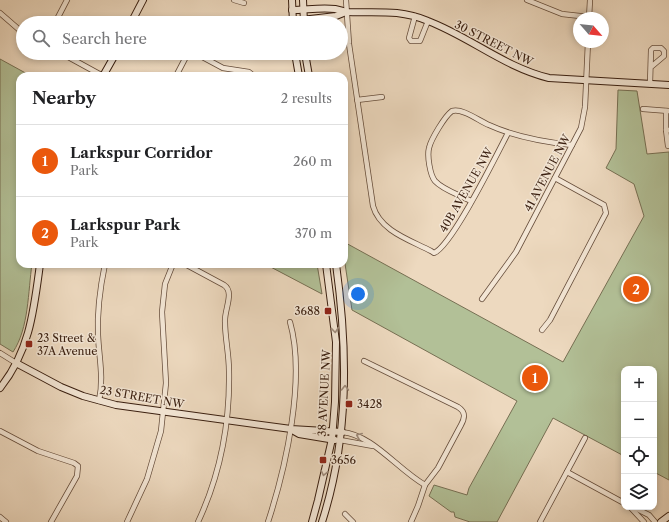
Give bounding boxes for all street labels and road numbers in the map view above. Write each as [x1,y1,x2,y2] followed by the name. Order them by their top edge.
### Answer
[453,17,536,69] street label: 30 STREET NW
[521,131,574,214] street label: 41 AVENUE NW
[436,144,496,235] street label: 40B AVENUE NW
[315,348,333,437] street label: 38 AVENUE NW
[99,383,186,411] street label: 23 STREET NW

